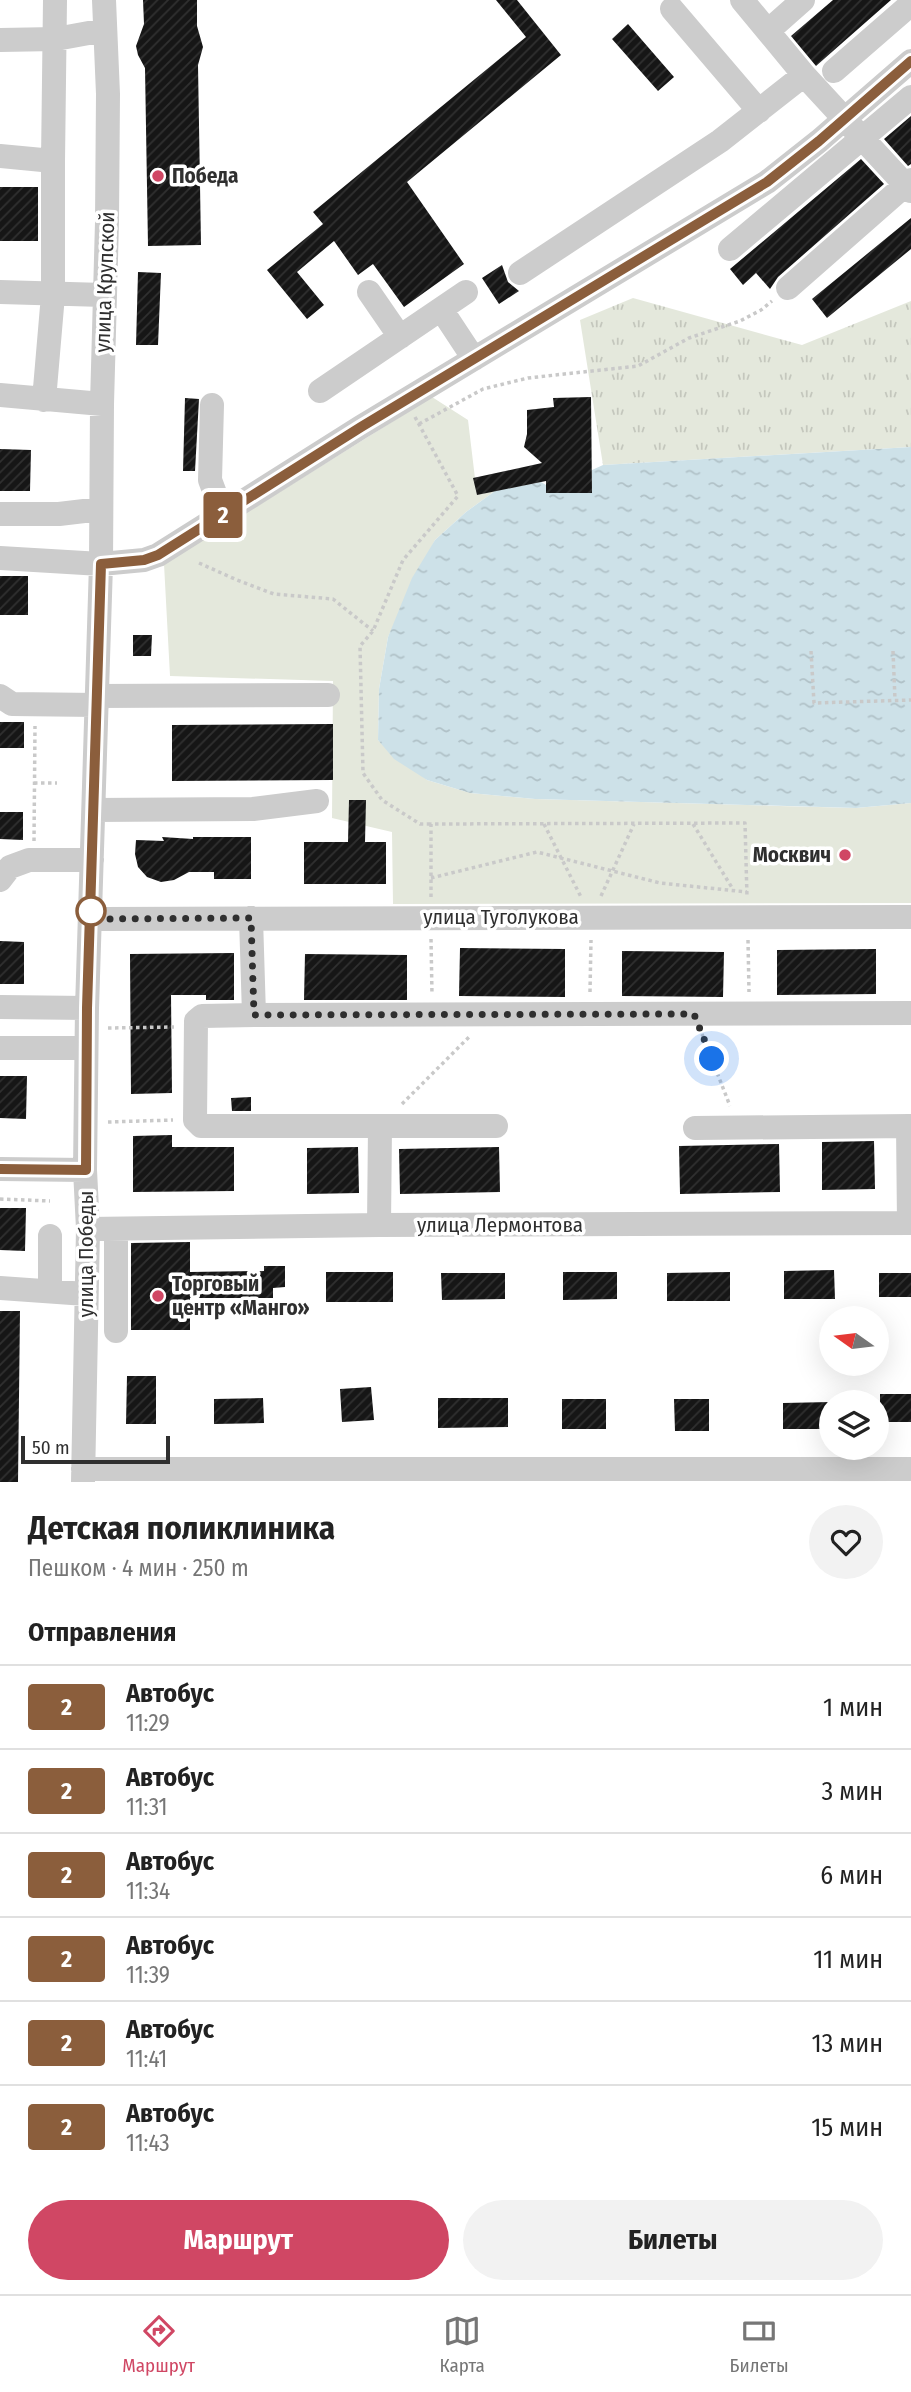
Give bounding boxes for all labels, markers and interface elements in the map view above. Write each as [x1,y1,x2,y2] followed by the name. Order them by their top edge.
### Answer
[172,163,238,189] place label: Победа
[150,168,166,184] marker: Победа
[90,211,120,353] street label: улица Крупской
[200,492,246,538] line badge: 2
[217,501,229,529] text: 2
[753,842,831,868] place label: Москвич
[837,847,853,863] marker: Москвич
[76,896,106,926] unlabelled marker
[423,904,579,930] street label: улица Туголукова
[694,1041,729,1076] your location
[73,1191,99,1317] street label: улица Победы
[417,1212,583,1238] street label: улица Лермонтова
[172,1271,310,1321] place label: Торговый центр «Манго»
[150,1288,166,1304] marker: Торговый центр «Манго»
[819,1306,889,1376] north arrow
[819,1306,889,1460] map controls
[819,1390,889,1460] button: layers
[21,1433,170,1465] scale bar
[32,1436,70,1459] text: 50 m
[809,1505,883,1579] button: heart
[28,1508,335,1548] text: Детская поликлиника
[28,1554,249,1582] text: Пешком · 4 мин · 250 m
[28,1617,177,1648] text: Отправления
[126,1678,214,1709] text: Автобус
[823,1692,883,1723] text: 1 мин
[61,1693,72,1721] text: 2
[126,1709,170,1737] text: 11:29
[126,1762,214,1793] text: Автобус
[822,1776,883,1807] text: 3 мин
[61,1777,72,1805] text: 2
[126,1793,168,1821] text: 11:31
[126,1846,214,1877] text: Автобус
[820,1860,883,1891] text: 6 мин
[61,1861,72,1889] text: 2
[126,1877,170,1905] text: 11:34
[126,1930,214,1961] text: Автобус
[813,1944,883,1975] text: 11 мин
[61,1945,72,1973] text: 2
[126,1961,170,1989] text: 11:39
[126,2014,214,2045] text: Автобус
[811,2028,883,2059] text: 13 мин
[61,2029,72,2057] text: 2
[126,2045,167,2073] text: 11:41
[126,2098,214,2129] text: Автобус
[811,2112,883,2143] text: 15 мин
[61,2113,72,2141] text: 2
[126,2129,170,2157] text: 11:43
[28,2200,449,2280] button: Маршрут
[463,2200,883,2280] button: Билеты
[122,2312,195,2377] tab: Маршрут
[440,2312,485,2377] tab: Карта
[729,2312,789,2377] tab: Билеты

